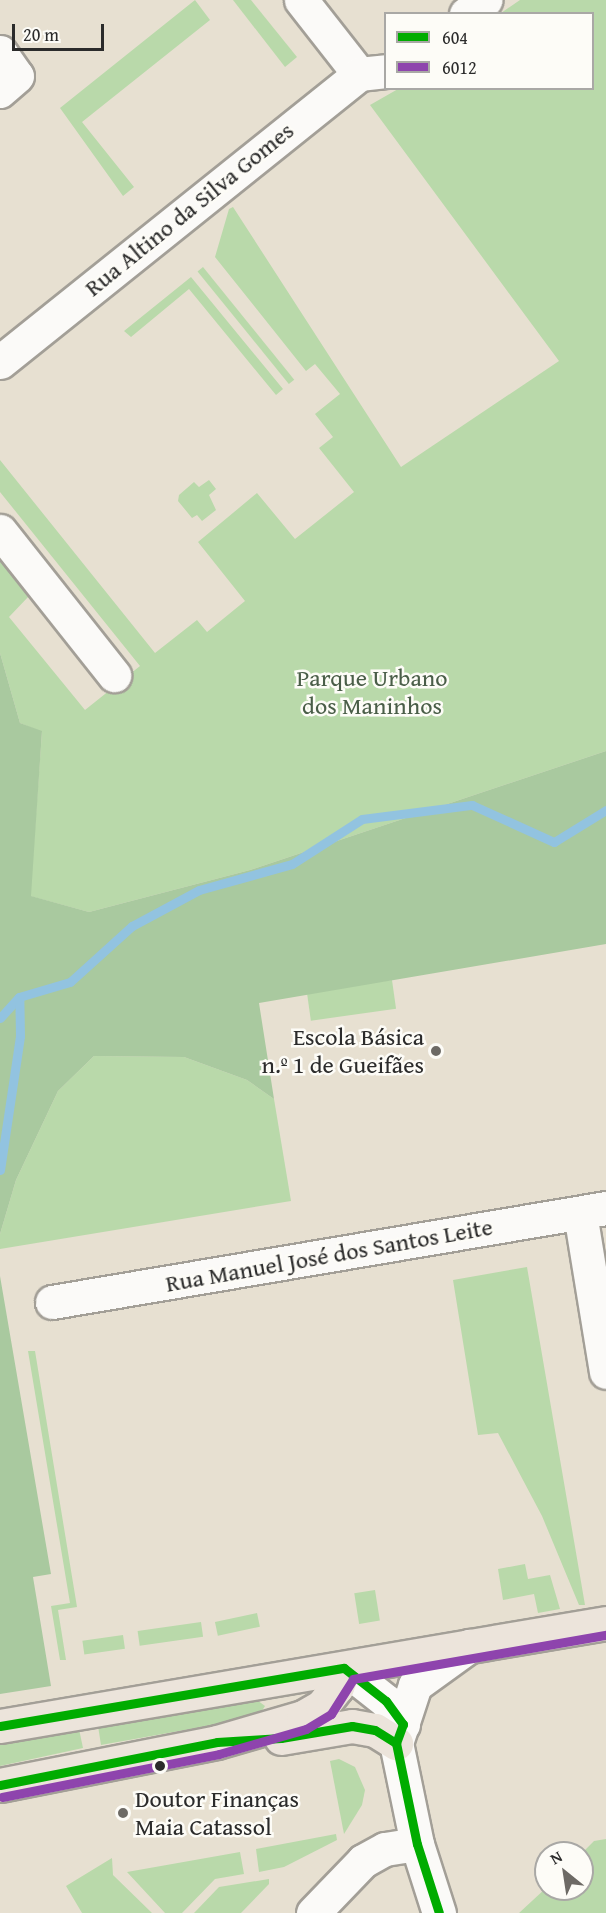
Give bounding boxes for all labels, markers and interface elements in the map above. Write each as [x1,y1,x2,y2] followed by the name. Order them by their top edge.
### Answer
[15,12,106,50] scale bar
[384,12,594,90] legend
[23,21,59,48] text: 20 m
[442,24,468,51] text: 604
[442,54,477,81] text: 6012
[79,116,299,302] street label: Rua Altino da Silva Gomes
[296,664,448,720] park label: Parque Urbano dos Maninhos
[261,1023,424,1079] place label: Escola Básica n.º 1 de Gueifães
[429,1044,443,1058] marker: Escola Básica n.º 1 de Gueifães
[163,1212,495,1298] street label: Rua Manuel José dos Santos Leite
[154,1760,166,1772] unlabelled marker
[135,1785,299,1841] place label: Doutor Finanças Maia Catassol
[116,1806,130,1820] marker: Doutor Finanças Maia Catassol
[534,1841,594,1901] north arrow
[545,1844,567,1870] text: N

